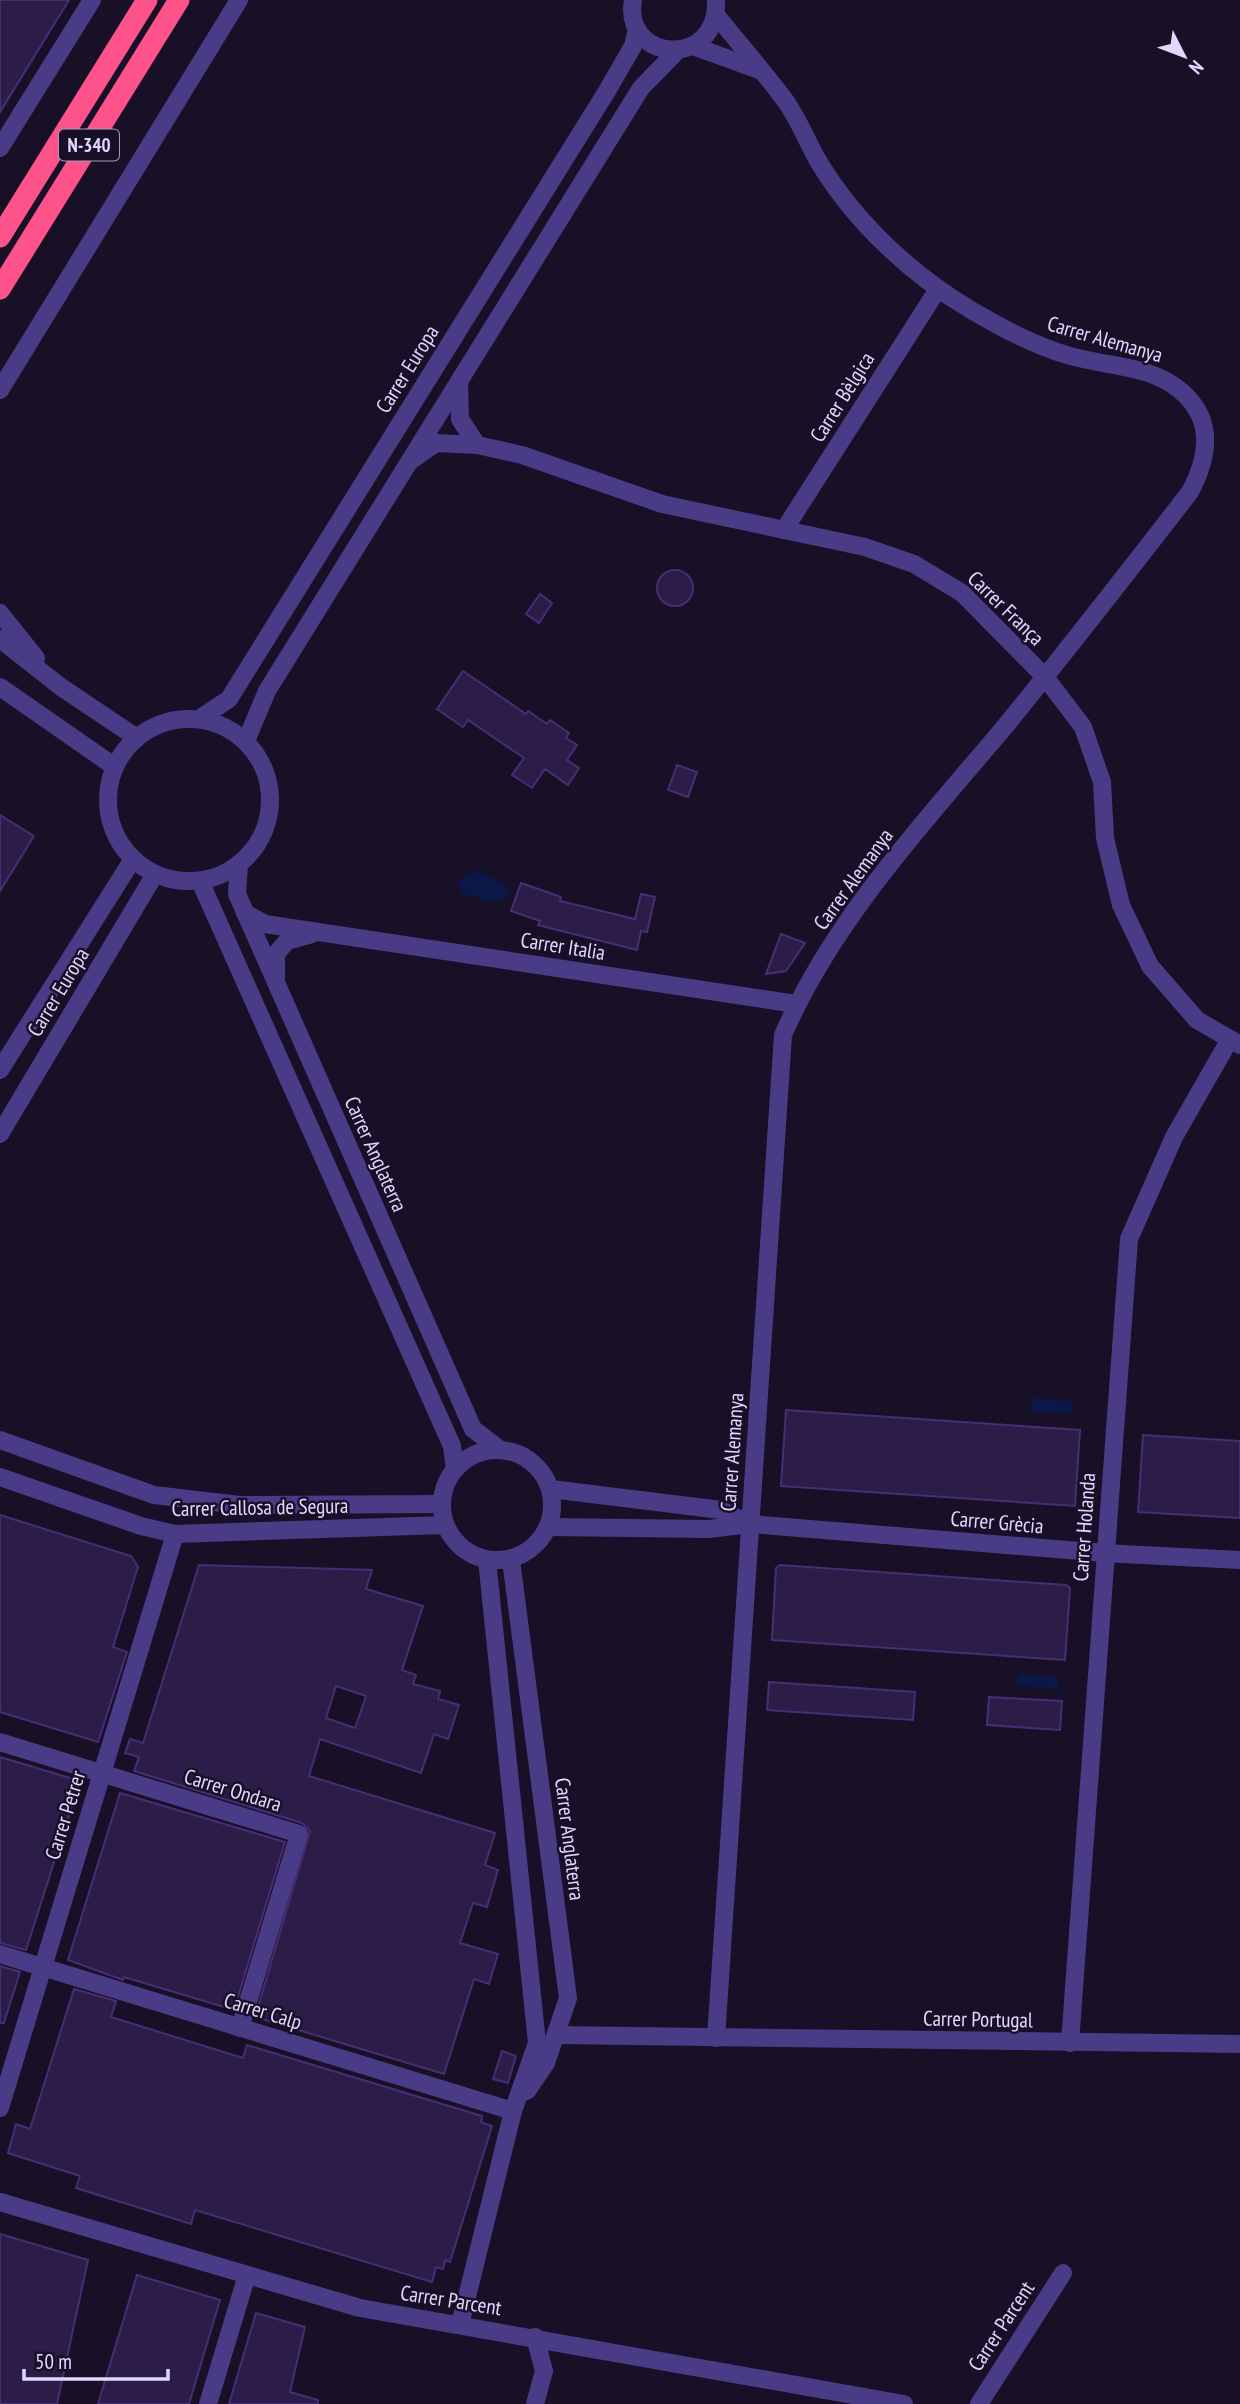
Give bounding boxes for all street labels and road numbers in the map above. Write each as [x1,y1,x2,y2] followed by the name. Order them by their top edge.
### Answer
[59,130,119,160] road number: N-340
[1044,310,1166,368] street label: Carrer Alemanya
[369,320,445,418] street label: Carrer Europa
[804,347,880,447] street label: Carrer Bèlgica
[962,565,1050,651] street label: Carrer França
[807,823,899,935] street label: Carrer Alemanya
[519,926,607,966] street label: Carrer Italia
[21,943,95,1041] street label: Carrer Europa
[339,1092,413,1216] street label: Carrer Anglaterra
[714,1392,750,1512] street label: Carrer Alemanya
[1067,1472,1101,1582] street label: Carrer Holanda
[171,1492,349,1522] street label: Carrer Callosa de Segura
[949,1504,1045,1540] street label: Carrer Grècia
[181,1762,285,1818] street label: Carrer Ondara
[39,1767,91,1863] street label: Carrer Petrer
[549,1776,591,1902] street label: Carrer Anglaterra
[221,1986,305,2036] street label: Carrer Calp
[923,2005,1033,2033] street label: Carrer Portugal
[962,2276,1040,2376] street label: Carrer Parcent
[399,2279,504,2321] street label: Carrer Parcent

